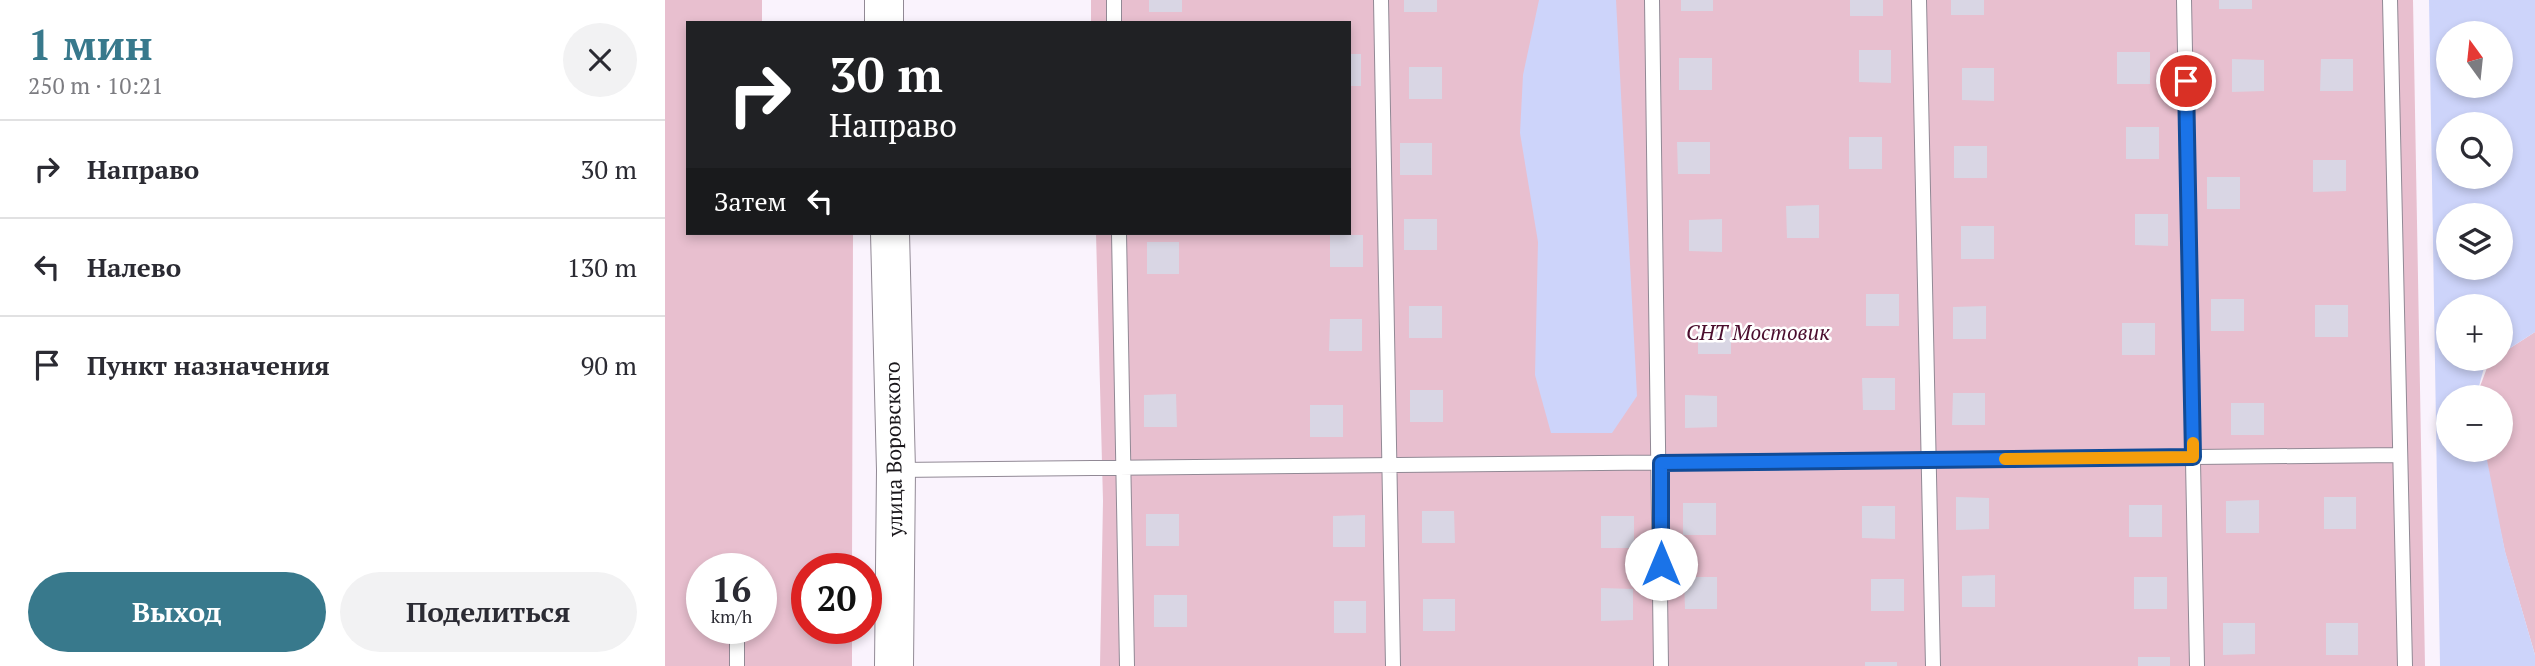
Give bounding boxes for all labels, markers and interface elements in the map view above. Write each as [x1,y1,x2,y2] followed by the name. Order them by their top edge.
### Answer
[28,16,153,72] text: 1 мин
[2436,21,2513,98] north arrow
[2436,21,2513,462] map controls
[563,23,637,97] button: close
[829,41,943,106] text: 30 m
[714,49,805,140] icon: right
[2156,51,2216,111] pin
[2167,62,2205,100] icon: arrive
[28,70,163,101] text: 250 m · 10:21
[829,104,957,146] text: Направо
[2436,112,2513,189] button: search
[28,150,66,188] icon: right
[87,152,199,186] text: Направо
[581,152,637,186] text: 30 m
[801,182,839,220] icon: left
[714,184,787,218] text: Затем
[2436,203,2513,280] button: layers
[28,248,66,286] icon: left
[87,250,181,284] text: Налево
[567,250,637,284] text: 130 m
[2436,294,2513,371] button: +
[1686,318,1830,346] park label: СНТ Мостовик
[28,346,66,384] icon: arrive
[87,348,330,382] text: Пункт назначения
[581,348,637,382] text: 90 m
[877,361,909,538] street label: улица Воровского
[2436,385,2513,462] button: −
[1624,527,1698,601] position arrow
[791,553,882,644] speed limit sign: 20
[712,566,751,612] text: 16
[28,572,326,652] button: Выход
[340,572,637,652] button: Поделиться
[711,604,752,628] text: km/h

